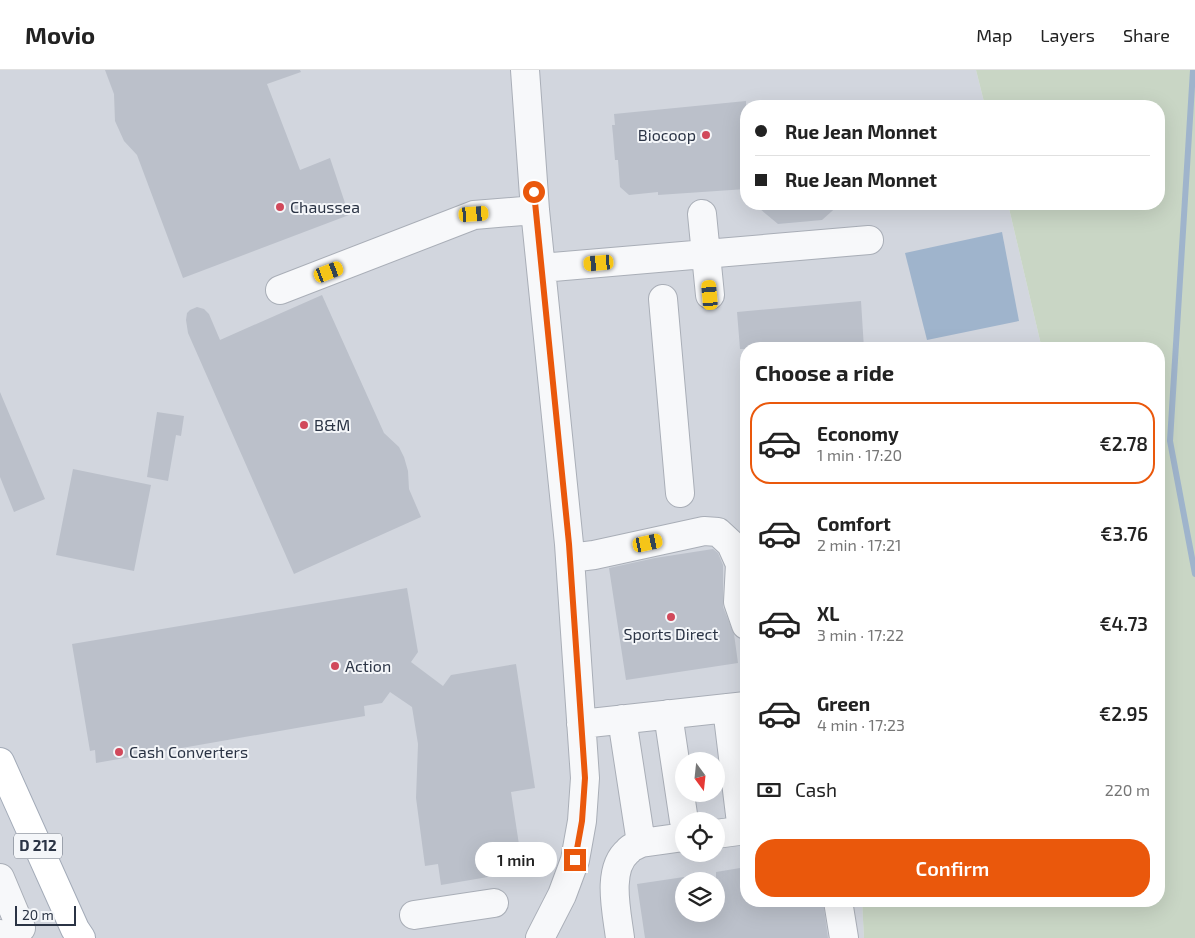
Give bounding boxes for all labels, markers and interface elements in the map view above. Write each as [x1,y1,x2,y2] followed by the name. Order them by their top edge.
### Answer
[25,20,95,49] text: Movio
[976,24,1012,46] text: Map
[1040,24,1095,46] text: Layers
[1123,24,1170,46] text: Share
[785,120,937,143] text: Rue Jean Monnet
[638,125,696,144] place label: Biocoop
[700,129,712,141] marker: Biocoop
[785,168,937,191] text: Rue Jean Monnet
[523,181,545,203] route start
[290,197,360,216] place label: Chaussea
[274,201,286,213] marker: Chaussea
[458,205,489,223] car
[583,254,614,272] car
[312,260,345,284] car
[701,279,718,311] car
[755,359,894,385] text: Choose a ride
[314,415,350,434] place label: B&M
[298,419,310,431] marker: B&M
[757,421,802,466] icon: car
[817,422,899,445] text: Economy
[1099,432,1148,455] text: €2.78
[817,445,902,464] text: 1 min · 17:20
[757,511,802,556] icon: car
[817,512,891,535] text: Comfort
[1100,522,1148,545] text: €3.76
[631,533,664,553] car
[817,535,901,554] text: 2 min · 17:21
[757,601,802,646] icon: car
[817,602,839,625] text: XL
[665,611,677,623] marker: Sports Direct
[1099,612,1148,635] text: €4.73
[624,624,718,643] place label: Sports Direct
[817,625,904,644] text: 3 min · 17:22
[345,656,391,675] place label: Action
[329,660,341,672] marker: Action
[757,691,802,736] icon: car
[817,692,870,715] text: Green
[1099,702,1148,725] text: €2.95
[817,715,905,734] text: 4 min · 17:23
[129,742,248,761] place label: Cash Converters
[113,746,125,758] marker: Cash Converters
[675,752,725,802] north arrow
[675,752,725,922] map controls
[755,776,783,804] icon: cash
[795,778,837,801] text: Cash
[1105,780,1150,799] text: 220 m
[675,812,725,862] button: locate
[14,834,62,858] road number: D 212
[755,839,1150,897] button: Confirm
[475,842,558,878] callout: 1 min
[564,849,586,871] route end
[497,850,535,869] text: 1 min
[675,872,725,922] button: layers
[15,903,76,926] scale bar
[22,906,54,923] text: 20 m

